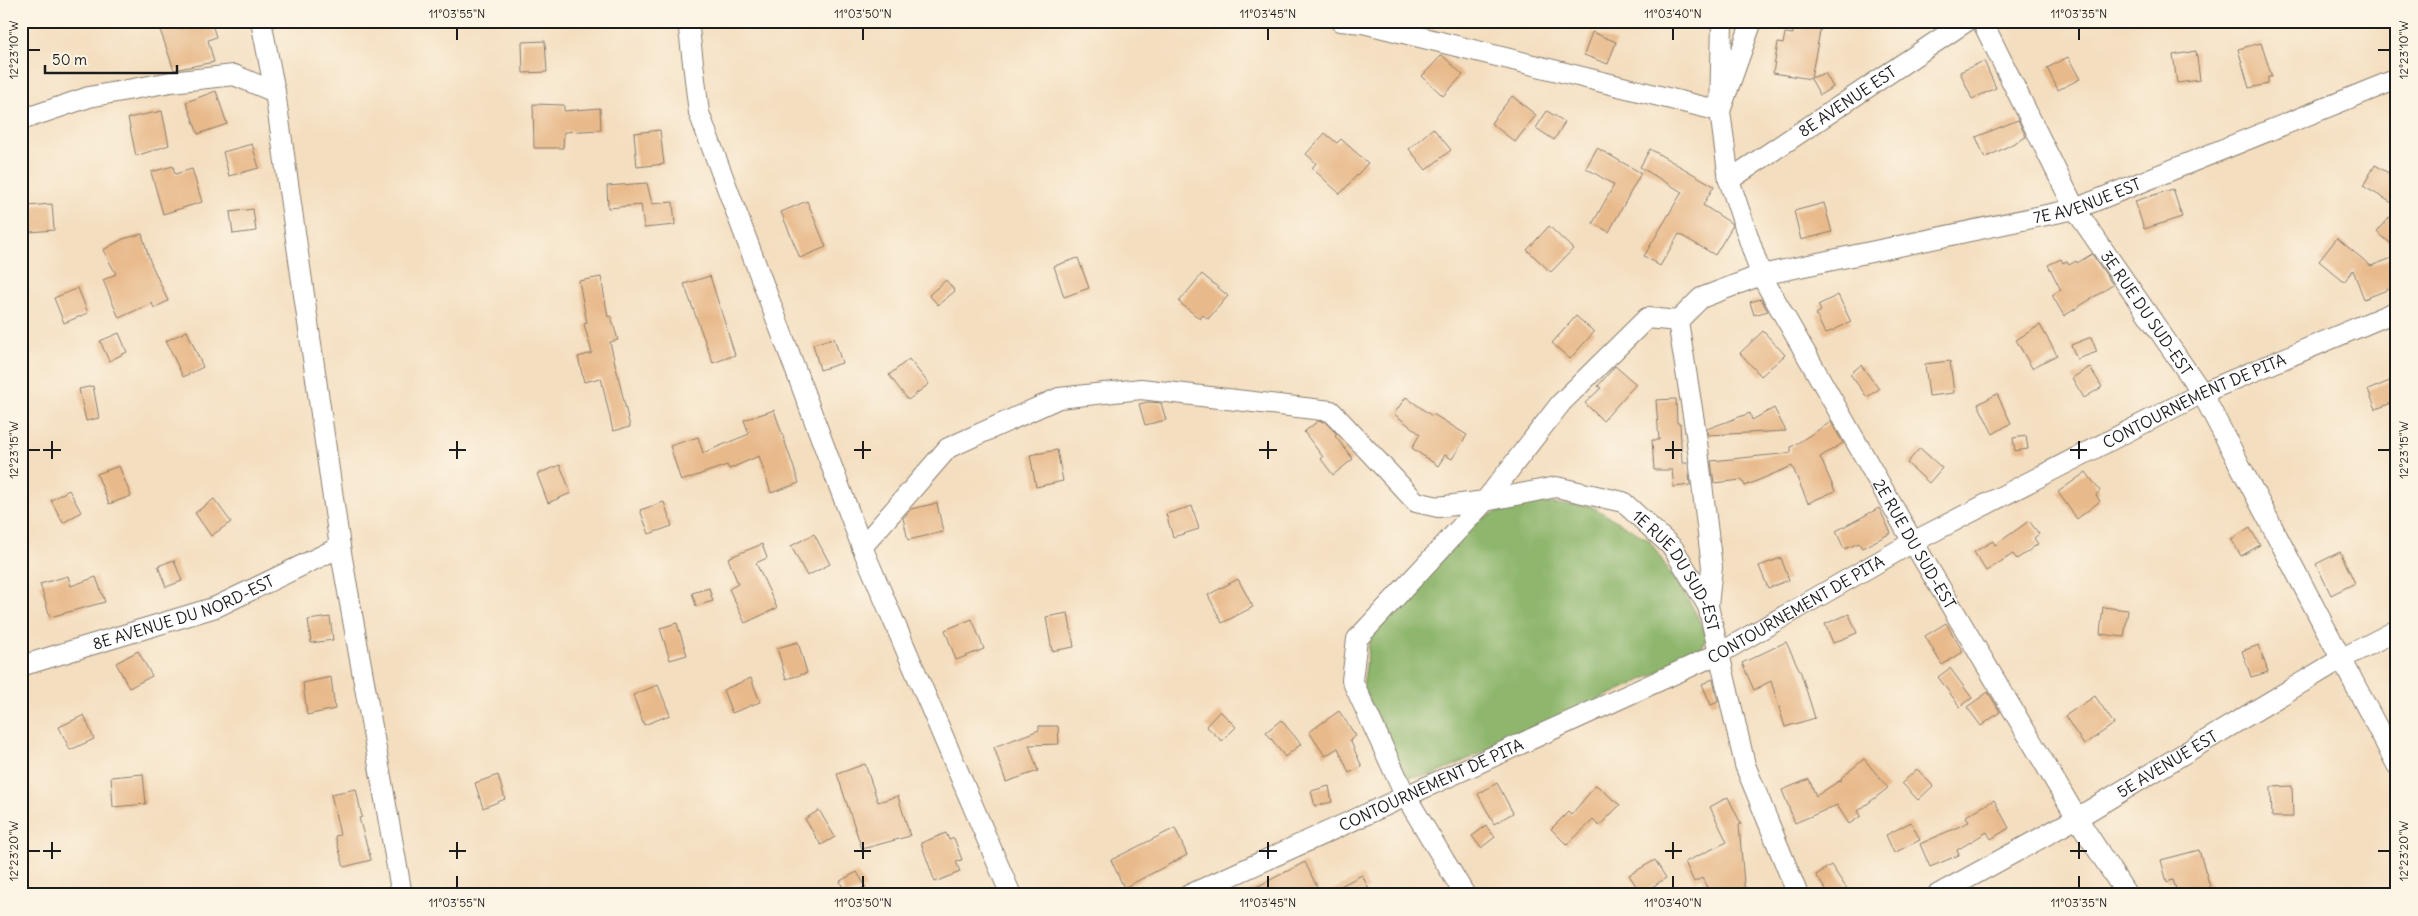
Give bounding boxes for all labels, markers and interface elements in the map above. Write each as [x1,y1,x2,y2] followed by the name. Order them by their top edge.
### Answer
[429,6,485,21] text: 11°03'55"N
[834,6,892,21] text: 11°03'50"N
[1240,6,1296,21] text: 11°03'45"N
[1644,6,1702,21] text: 11°03'40"N
[2051,6,2107,21] text: 11°03'35"N
[6,21,21,79] text: 12°23'10"W
[2396,21,2411,79] text: 12°23'10"W
[45,42,178,74] scale bar
[52,50,87,69] text: 50 m
[1794,61,1900,141] street label: 8E AVENUE EST
[2032,174,2143,227] street label: 7E AVENUE EST
[2097,247,2197,379] street label: 3E RUE DU SUD-EST
[2099,349,2289,453] street label: CONTOURNEMENT DE PITA
[6,421,21,479] text: 12°23'15"W
[2396,421,2411,479] text: 12°23'15"W
[1869,475,1960,612] street label: 2E RUE DU SUD-EST
[1628,506,1724,633] street label: 1E RUE DU SUD-EST
[1704,551,1888,667] street label: CONTOURNEMENT DE PITA
[90,571,277,654] street label: 8E AVENUE DU NORD-EST
[2113,726,2221,802] street label: 5E AVENUE EST
[1336,734,1526,835] street label: CONTOURNEMENT DE PITA
[6,821,21,881] text: 12°23'20"W
[2396,821,2411,881] text: 12°23'20"W
[429,895,485,910] text: 11°03'55"N
[834,895,892,910] text: 11°03'50"N
[1240,895,1296,910] text: 11°03'45"N
[1644,895,1702,910] text: 11°03'40"N
[2051,895,2107,910] text: 11°03'35"N

